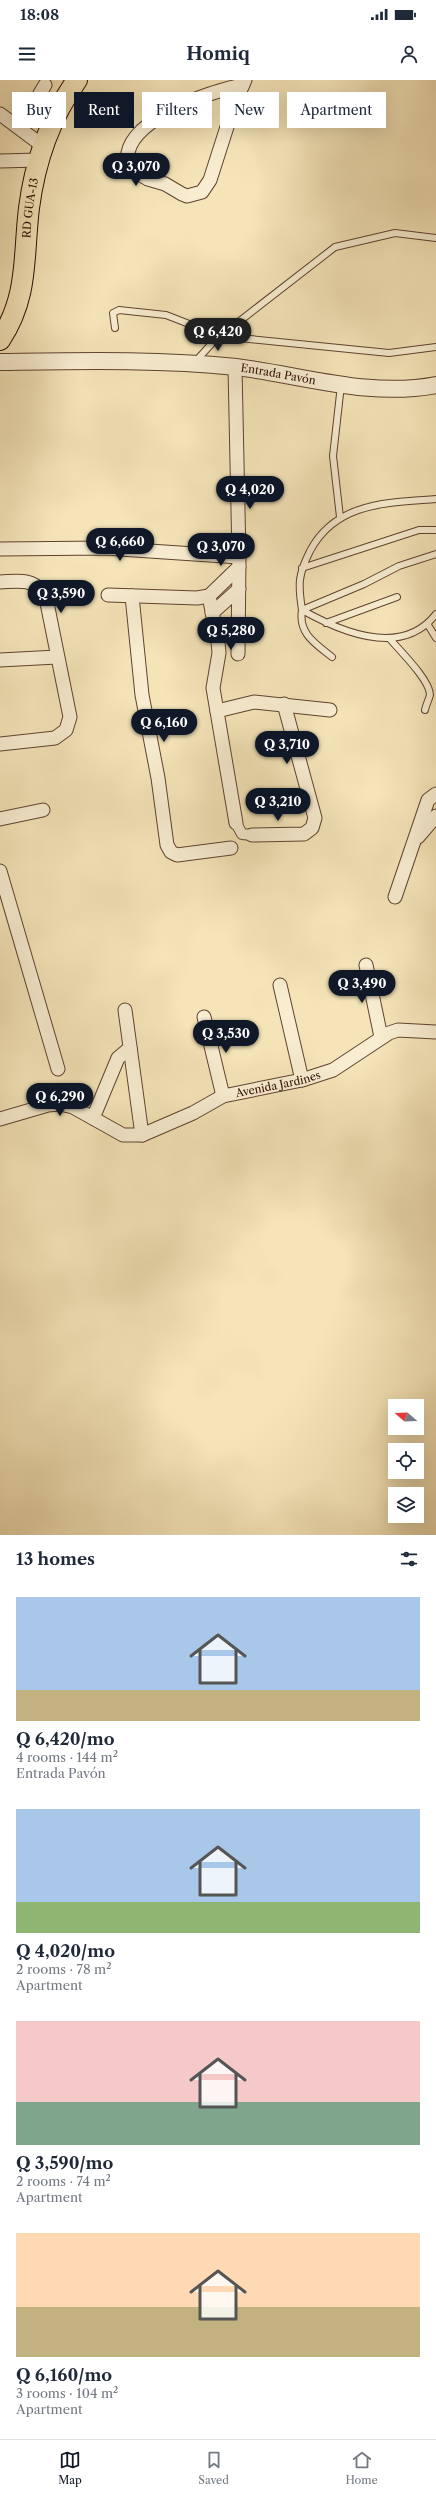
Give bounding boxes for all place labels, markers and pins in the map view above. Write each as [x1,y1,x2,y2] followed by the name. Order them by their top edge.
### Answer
[99,153,173,187] pin: Q 3,070
[181,318,255,352] pin: Q 6,420
[213,476,287,510] pin: Q 4,020
[83,528,157,562] pin: Q 6,660
[184,533,258,567] pin: Q 3,070
[24,580,98,614] pin: Q 3,590
[194,617,268,651] pin: Q 5,280
[127,709,201,743] pin: Q 6,160
[250,731,324,765] pin: Q 3,710
[241,788,315,822] pin: Q 3,210
[325,970,399,1004] pin: Q 3,490
[189,1020,263,1054] pin: Q 3,530
[23,1083,97,1117] pin: Q 6,290

